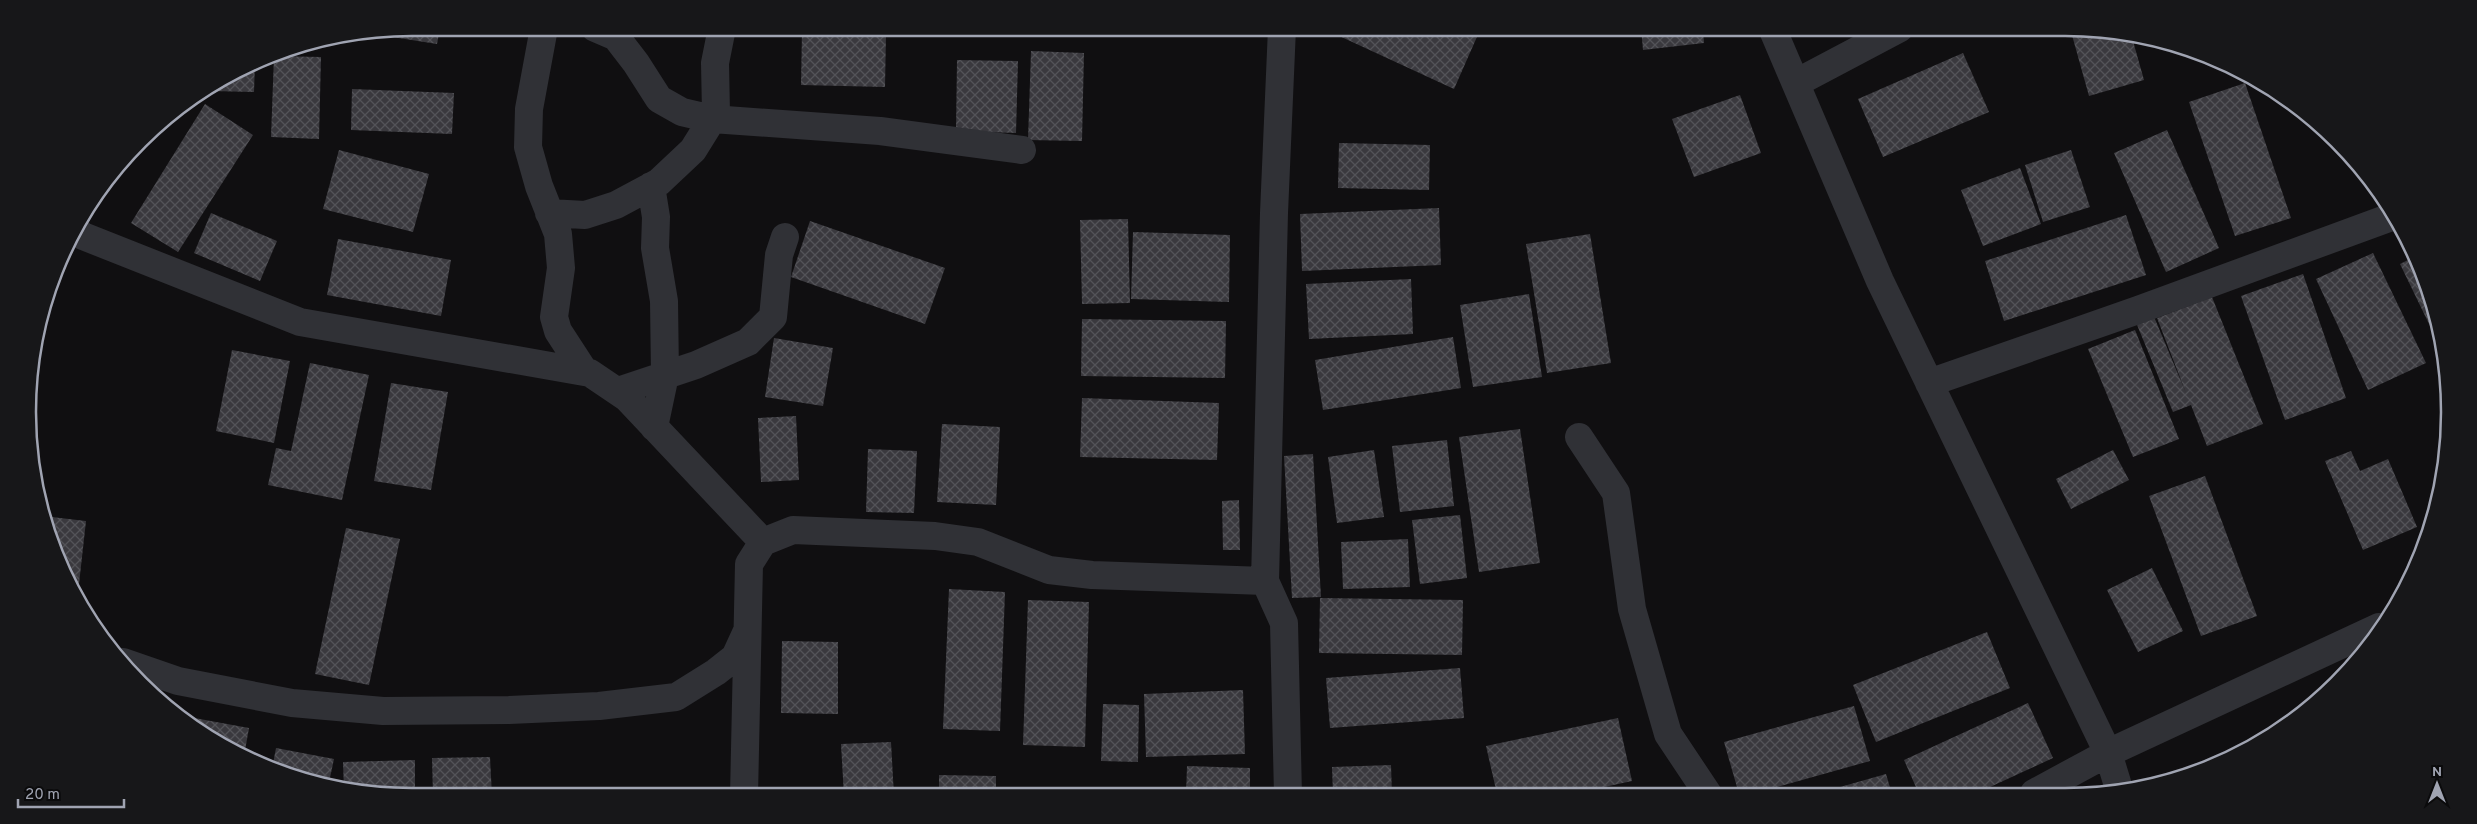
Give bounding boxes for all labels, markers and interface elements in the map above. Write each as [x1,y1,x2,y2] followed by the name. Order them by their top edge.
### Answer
[2412,759,2462,809] north arrow
[2432,764,2442,781] text: N
[18,776,124,808] scale bar
[25,786,60,805] text: 20 m

